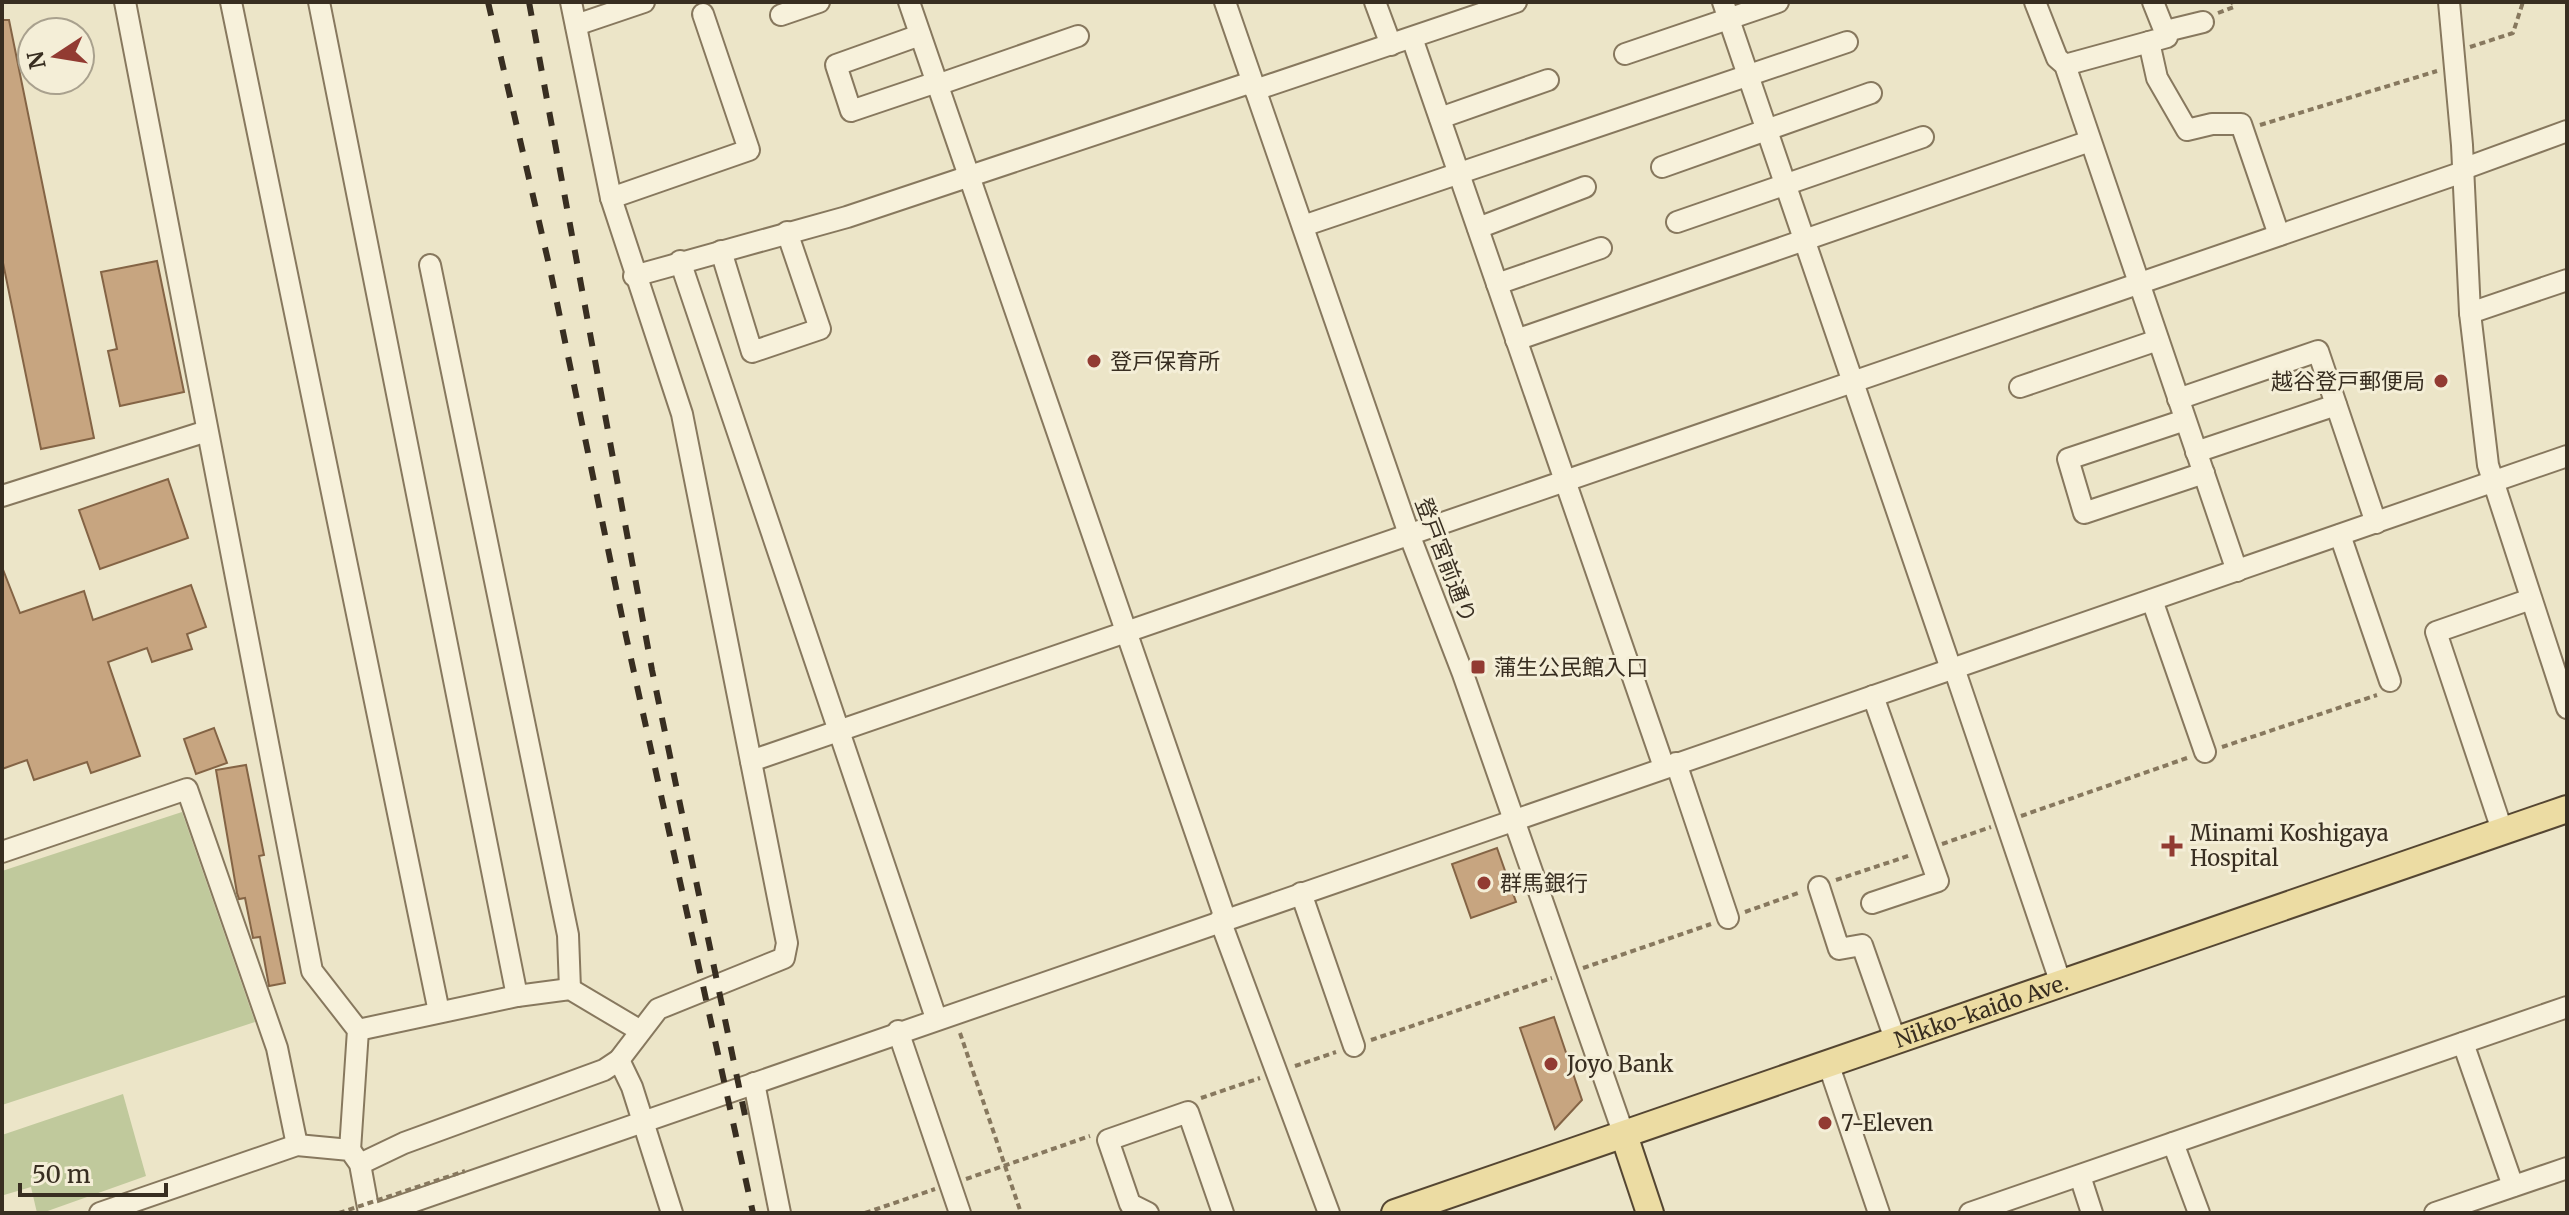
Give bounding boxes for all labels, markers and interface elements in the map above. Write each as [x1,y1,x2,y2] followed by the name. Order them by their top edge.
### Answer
[16,16,96,96] north arrow
[21,48,52,72] text: N
[1110,347,1220,375] place label: 登戸保育所
[1085,352,1103,370] marker: 登戸保育所
[2271,367,2425,395] place label: 越谷登戸郵便局
[2432,372,2450,390] marker: 越谷登戸郵便局
[1409,493,1483,627] street label: 登戸宮前通り
[1494,653,1648,681] place label: 蒲生公民館入口
[1469,658,1487,676] marker: 蒲生公民館入口
[2190,819,2389,872] place label: Minami Koshigaya Hospital
[2161,835,2183,857] marker: Minami Koshigaya Hospital
[1500,869,1588,897] place label: 群馬銀行
[1475,874,1493,892] marker: 群馬銀行
[1891,968,2072,1054] street label: Nikko-kaido Ave.
[1566,1050,1673,1078] place label: Joyo Bank
[1542,1055,1560,1073] marker: Joyo Bank
[1841,1109,1934,1137] place label: 7-Eleven
[1816,1114,1834,1132] marker: 7-Eleven
[20,1147,166,1197] scale bar
[32,1159,91,1190] text: 50 m

